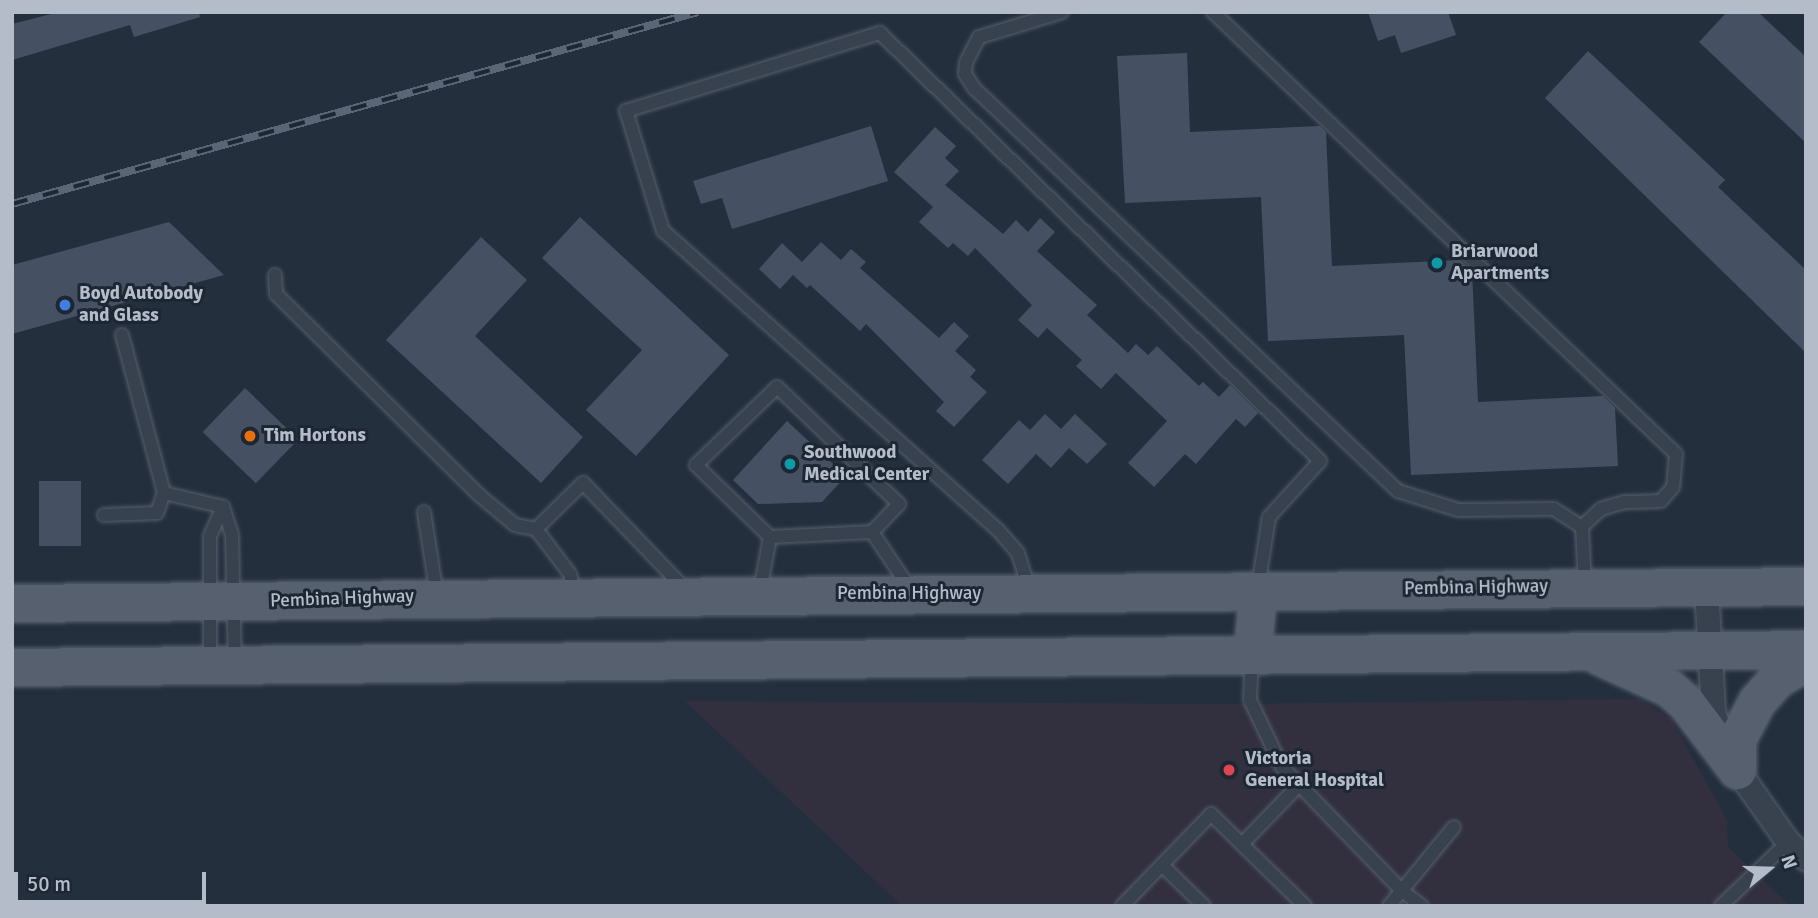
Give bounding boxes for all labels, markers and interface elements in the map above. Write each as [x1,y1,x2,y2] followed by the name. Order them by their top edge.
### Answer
[1451,241,1549,285] place label: Briarwood Apartments
[1429,255,1445,271] marker: Briarwood Apartments
[79,283,203,327] place label: Boyd Autobody and Glass
[57,297,73,313] marker: Boyd Autobody and Glass
[264,425,366,447] place label: Tim Hortons
[242,428,258,444] marker: Tim Hortons
[804,442,929,486] place label: Southwood Medical Center
[782,456,798,472] marker: Southwood Medical Center
[1404,575,1548,601] street label: Pembina Highway
[837,583,981,605] street label: Pembina Highway
[270,585,414,613] street label: Pembina Highway
[1245,748,1384,792] place label: Victoria General Hospital
[1219,760,1239,780] marker: Victoria General Hospital
[1734,834,1804,904] north arrow
[1775,852,1802,872] text: N
[18,858,210,902] scale bar
[27,871,71,897] text: 50 m

